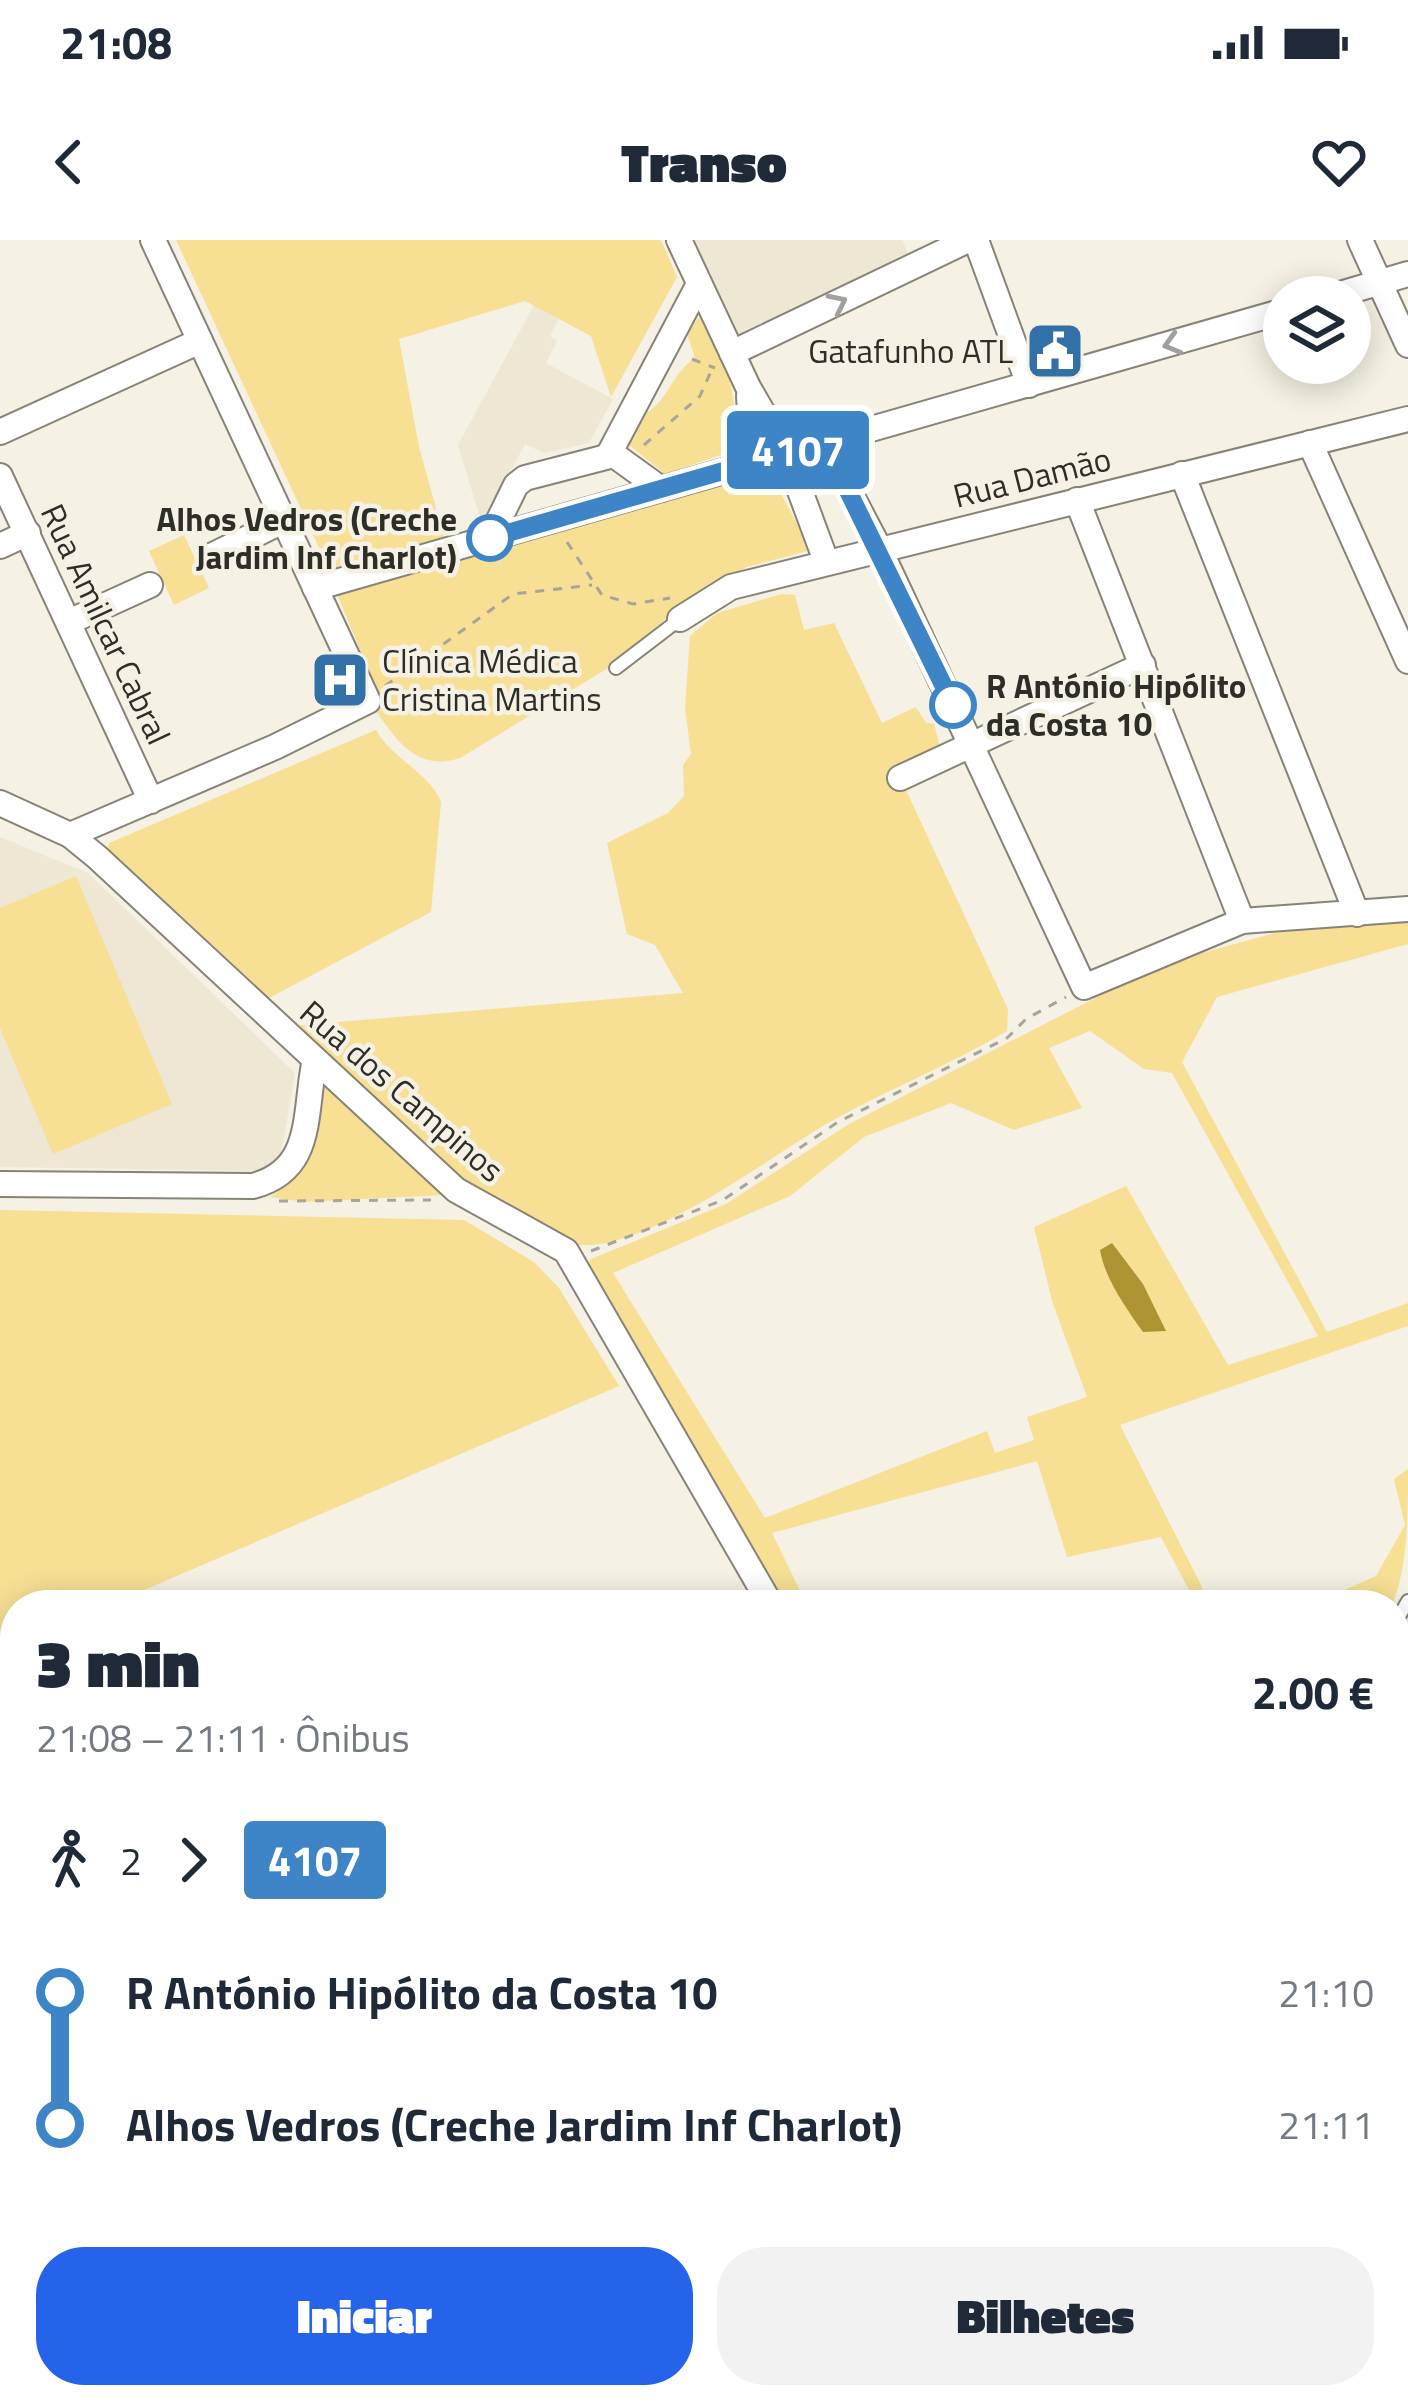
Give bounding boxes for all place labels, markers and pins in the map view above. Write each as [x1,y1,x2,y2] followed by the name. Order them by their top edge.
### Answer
[1024,320,1086,382] public building icon: Gatafunho ATL
[808,326,1013,376] place label: Gatafunho ATL
[157,494,457,582] place label: Alhos Vedros (Creche Jardim Inf Charlot)
[468,516,512,560] marker: Alhos Vedros (Creche Jardim Inf Charlot)
[382,636,602,724] place label: Clínica Médica Cristina Martins
[309,649,371,711] hospital icon: Clínica Médica Cristina Martins
[986,661,1246,749] place label: R António Hipólito da Costa 10
[931,683,975,727] marker: R António Hipólito da Costa 10

